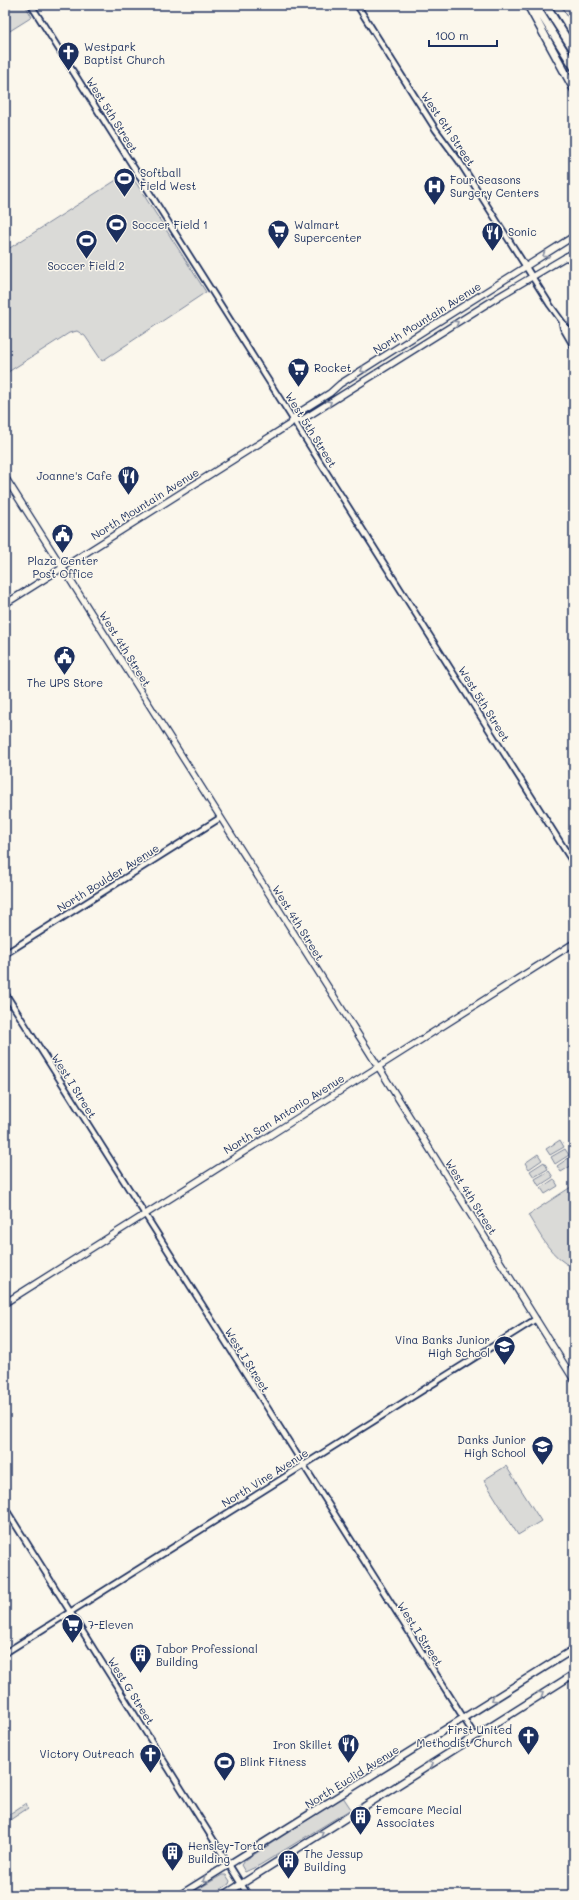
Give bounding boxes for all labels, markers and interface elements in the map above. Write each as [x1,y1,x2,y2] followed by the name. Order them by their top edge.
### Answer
[429,22,497,48] scale bar
[435,27,469,43] text: 100 m
[84,39,165,67] place label: Westpark Baptist Church
[55,40,81,73] church icon: Westpark Baptist Church
[83,74,142,155] street label: West 5th Street
[418,89,479,169] street label: West 6th Street
[140,165,196,193] place label: Softball Field West
[112,166,138,199] sports icon: Softball Field West
[450,172,539,200] place label: Four Seasons Surgery Centers
[421,173,447,206] hospital icon: Four Seasons Surgery Centers
[104,212,130,245] sports icon: Soccer Field 1
[132,217,208,232] place label: Soccer Field 1
[294,217,362,245] place label: Walmart Supercenter
[266,218,292,251] supermarket icon: Walmart Supercenter
[479,219,505,252] restaurant icon: Sonic
[508,224,537,239] place label: Sonic
[73,227,99,260] sports icon: Soccer Field 2
[542,250,549,258] one-way arrow
[47,258,125,273] place label: Soccer Field 2
[370,278,484,357] street label: North Mountain Avenue
[452,320,459,328] one-way arrow
[285,355,311,388] supermarket icon: Rocket
[314,360,352,375] place label: Rocket
[360,366,367,373] one-way arrow
[282,389,341,470] street label: West 5th Street
[325,401,332,408] one-way arrow
[115,463,141,496] restaurant icon: Joanne's Cafe
[88,464,202,543] street label: North Mountain Avenue
[36,468,112,483] place label: Joanne's Cafe
[50,522,76,555] public building icon: Plaza Center Post Office
[28,553,98,581] place label: Plaza Center Post Office
[96,608,155,689] street label: West 4th Street
[52,644,78,677] public building icon: The UPS Store
[455,663,514,744] street label: West 5th Street
[27,675,103,690] place label: The UPS Store
[54,840,162,915] street label: North Boulder Avenue
[269,882,328,963] street label: West 4th Street
[49,1051,100,1121] street label: West I Street
[220,1070,347,1157] street label: North San Antonio Avenue
[442,1156,501,1237] street label: West 4th Street
[222,1325,273,1395] street label: West I Street
[395,1332,490,1360] place label: Vina Banks Junior High School
[492,1333,518,1366] school or university icon: Vina Banks Junior High School
[457,1432,526,1460] place label: Danks Junior High School
[529,1433,555,1466] school or university icon: Danks Junior High School
[219,1445,311,1510] street label: North Vine Avenue
[394,1599,447,1669] street label: West I Street
[59,1612,85,1645] supermarket icon: 7-Eleven
[88,1617,133,1632] place label: 7-Eleven
[156,1641,258,1669] place label: Tabor Professional Building
[128,1642,154,1675] building icon: Tabor Professional Building
[105,1654,158,1727] street label: West G Street
[537,1691,544,1699] one-way arrow
[491,1695,498,1702] one-way arrow
[417,1722,512,1750] place label: First United Methodist Church
[515,1723,541,1756] church icon: First United Methodist Church
[335,1732,361,1765] restaurant icon: Iron Skillet
[273,1737,332,1752] place label: Iron Skillet
[137,1741,163,1774] church icon: Victory Outreach
[302,1741,402,1812] street label: North Euclid Avenue
[40,1746,134,1761] place label: Victory Outreach
[212,1749,238,1782] sports icon: Blink Fitness
[240,1754,306,1769] place label: Blink Fitness
[427,1761,434,1768] one-way arrow
[376,1802,462,1830] place label: Femcare Mecial Associates
[348,1803,374,1836] building icon: Femcare Mecial Associates
[317,1830,324,1838] one-way arrow
[188,1838,264,1866] place label: Hensley-Torta Building
[159,1839,185,1872] building icon: Hensley-Torta Building
[304,1846,363,1874] place label: The Jessup Building
[276,1847,302,1880] building icon: The Jessup Building
[202,1875,209,1882] one-way arrow

